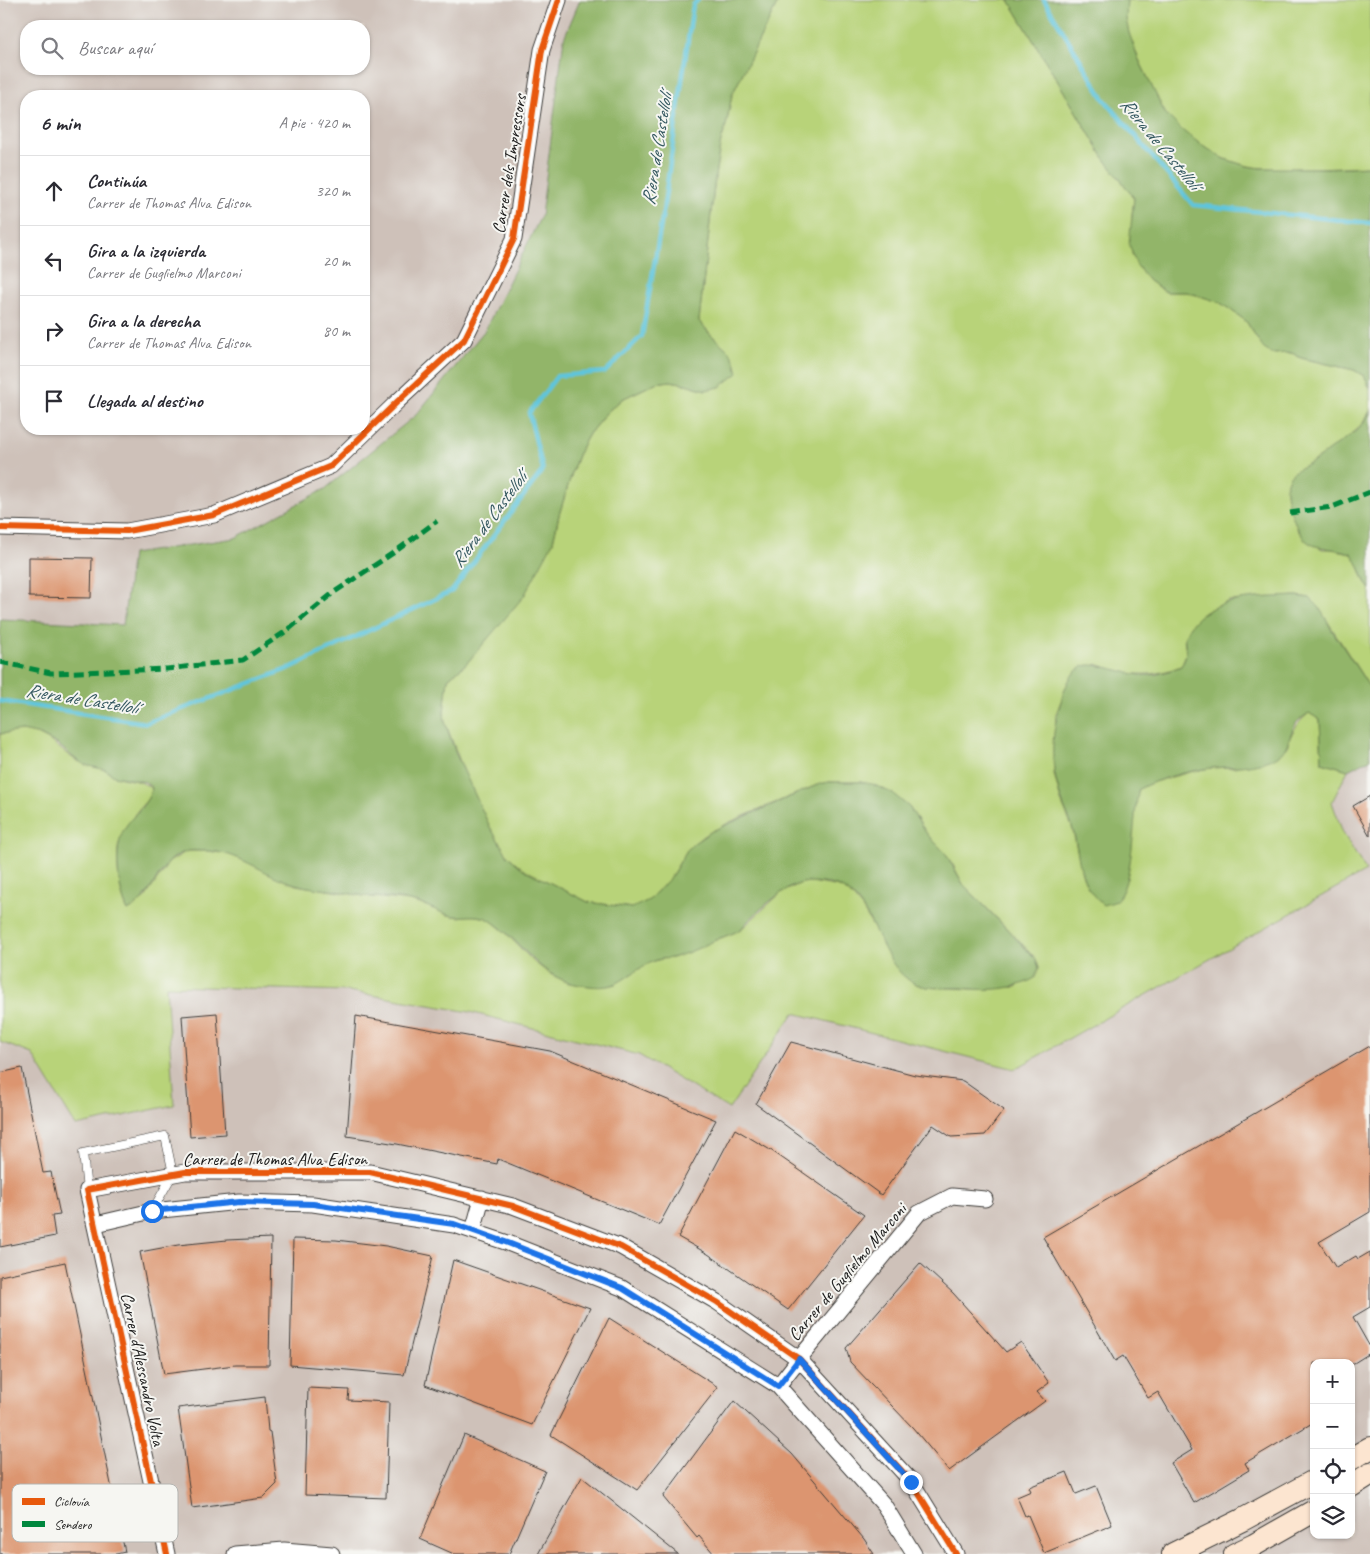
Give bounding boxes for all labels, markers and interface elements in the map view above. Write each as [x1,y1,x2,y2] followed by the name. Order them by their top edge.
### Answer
[20,20,370,75] search box
[38,34,66,62] icon: search
[78,36,152,60] text: Buscar aquí
[636,85,679,207] water label: Riera de Castellolí
[487,91,531,235] street label: Carrer dels Impressors
[1115,93,1210,200] water label: Riera de Castellolí
[40,110,81,136] text: 6 min
[279,113,350,133] text: A pie · 420 m
[87,169,146,193] text: Continúa
[40,177,68,205] icon: ahead
[316,181,350,201] text: 320 m
[87,193,251,213] text: Carrer de Thomas Alva Edison
[87,239,205,263] text: Gira a la izquierda
[40,247,68,275] icon: left
[323,251,350,271] text: 20 m
[87,263,241,283] text: Carrer de Guglielmo Marconi
[87,309,200,333] text: Gira a la derecha
[40,317,68,345] icon: right
[323,321,350,341] text: 80 m
[87,333,251,353] text: Carrer de Thomas Alva Edison
[40,387,68,415] icon: arrive
[87,389,203,413] text: Llegada al destino
[445,462,536,572] water label: Riera de Castellolí
[24,678,146,721] water label: Riera de Castellolí
[183,1148,368,1170] street label: Carrer de Thomas Alva Edison
[783,1197,913,1345] street label: Carrer de Guglielmo Marconi
[141,1200,164,1223] route start
[116,1291,170,1449] street label: Carrer d'Alessandro Volta
[1310,1359,1355,1539] map controls
[1310,1359,1355,1404] button: +
[1310,1404,1355,1449] button: −
[1310,1449,1355,1494] button: locate
[900,1471,923,1494] route end
[12,1484,178,1542] legend
[54,1493,90,1510] text: Ciclovía
[1310,1494,1355,1539] button: layers
[54,1516,92,1533] text: Sendero

